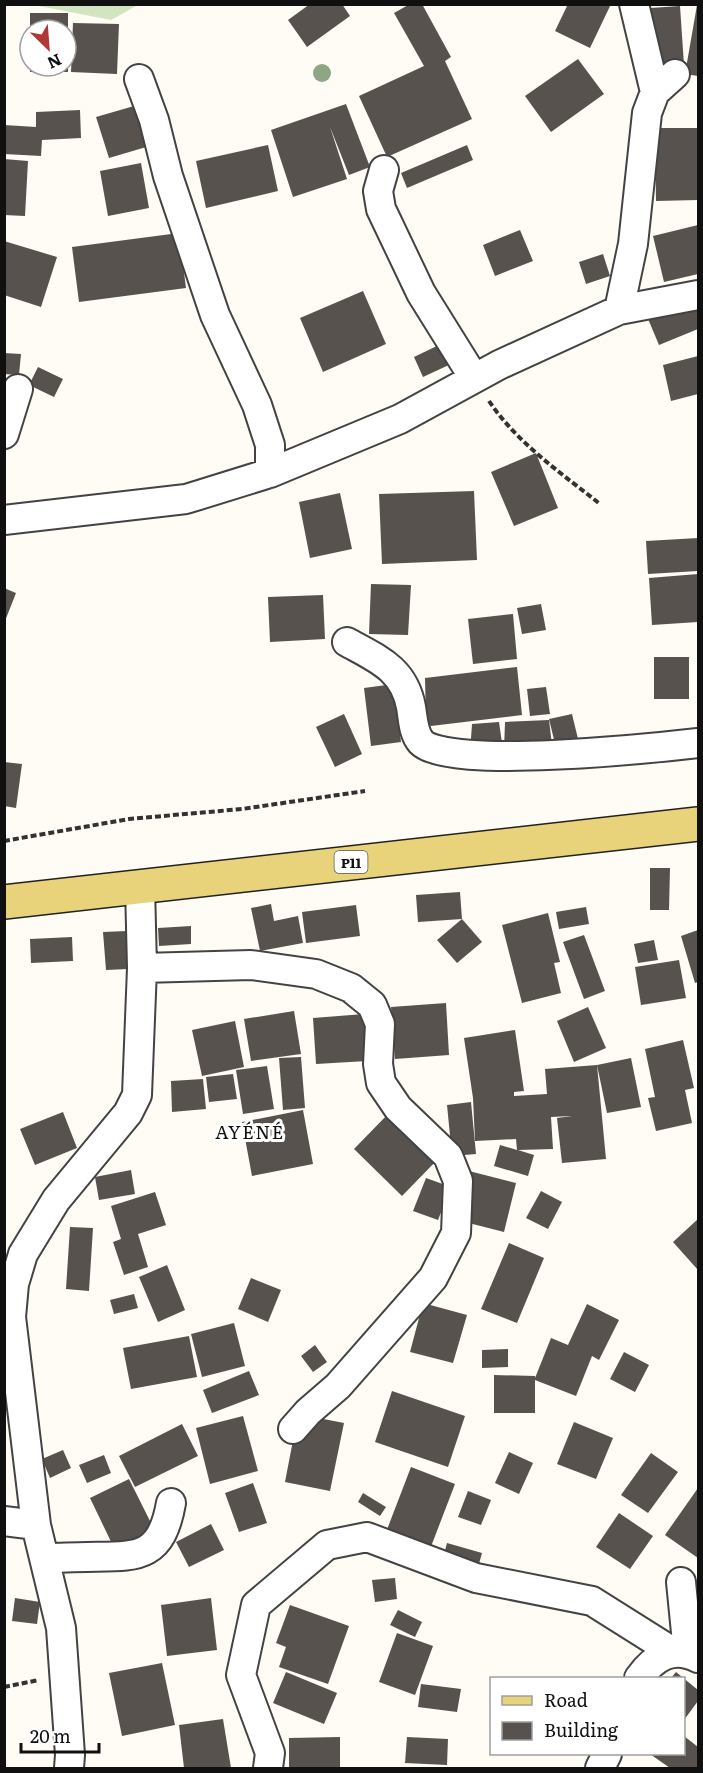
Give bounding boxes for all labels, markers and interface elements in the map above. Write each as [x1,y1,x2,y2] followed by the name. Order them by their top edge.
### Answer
[18,18,78,78] north arrow
[44,49,66,76] text: N
[334,851,368,873] road number: P11
[215,1118,285,1145] district label: AYÉNÉ
[490,1677,685,1755] legend
[544,1686,588,1713] text: Road
[21,1716,99,1754] scale bar
[544,1716,619,1743] text: Building
[30,1722,71,1749] text: 20 m

